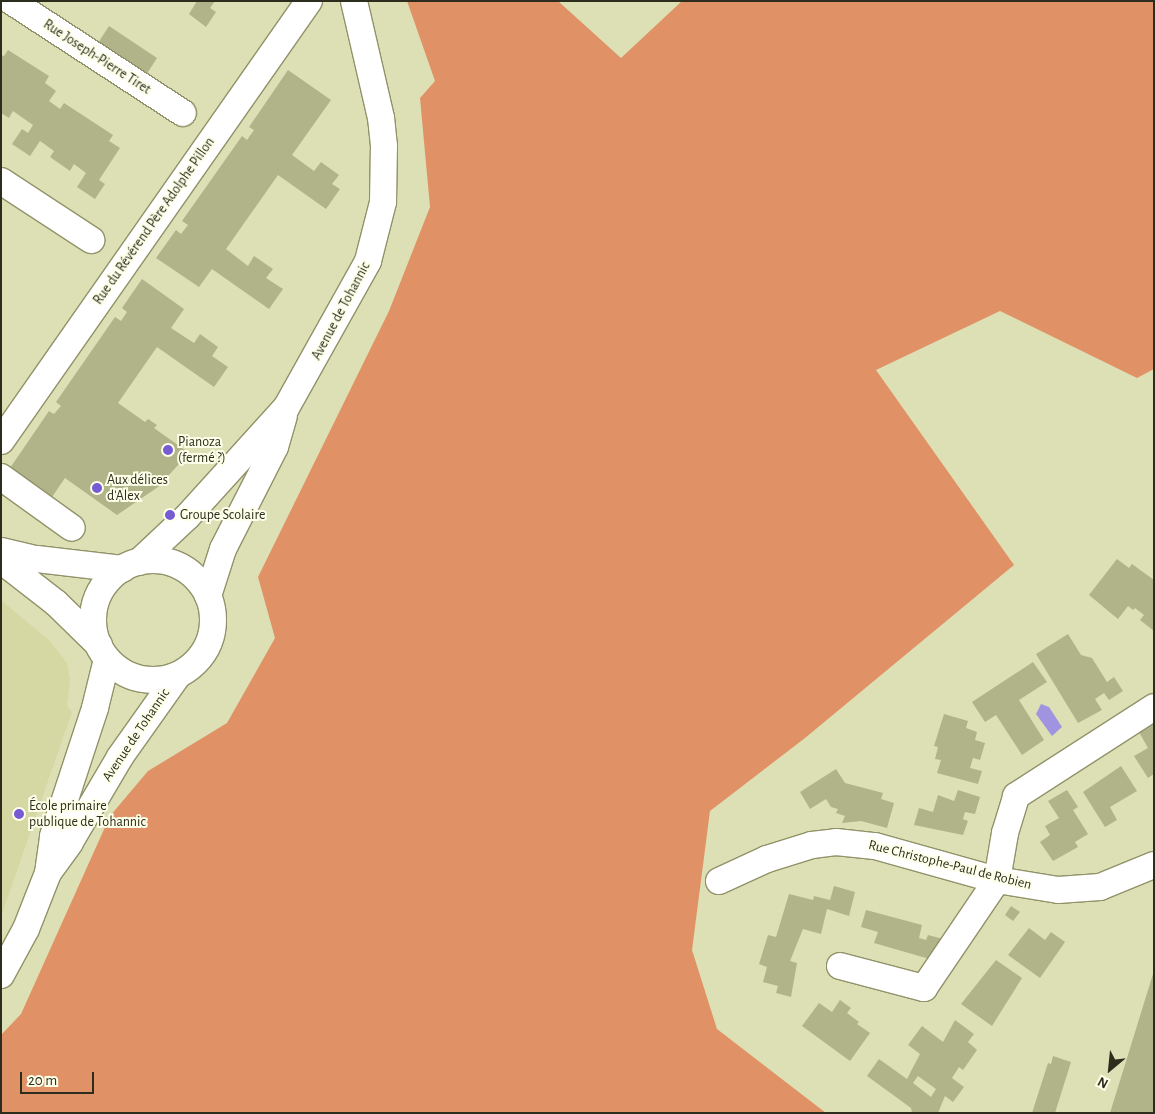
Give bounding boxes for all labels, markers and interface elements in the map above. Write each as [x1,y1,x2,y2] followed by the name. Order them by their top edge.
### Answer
[40,16,154,98] street label: Rue Joseph-Pierre Tiret
[90,134,218,308] street label: Rue du Révérend Père Adolphe Pillon
[308,259,374,363] street label: Avenue de Tohannic
[178,434,226,467] place label: Pianoza (fermé ?)
[162,444,174,456] marker: Pianoza (fermé ?)
[107,472,168,504] place label: Aux délices d'Alex
[91,482,103,494] marker: Aux délices d'Alex
[180,507,265,523] place label: Groupe Scolaire
[164,509,176,521] marker: Groupe Scolaire
[99,685,173,785] street label: Avenue de Tohannic
[29,798,146,830] place label: École primaire publique de Tohannic
[13,808,25,820] marker: École primaire publique de Tohannic
[867,837,1033,893] street label: Rue Christophe-Paul de Robien
[1085,1044,1135,1094] north arrow
[22,1062,96,1094] scale bar
[28,1073,57,1088] text: 20 m
[1095,1074,1111,1091] text: N

